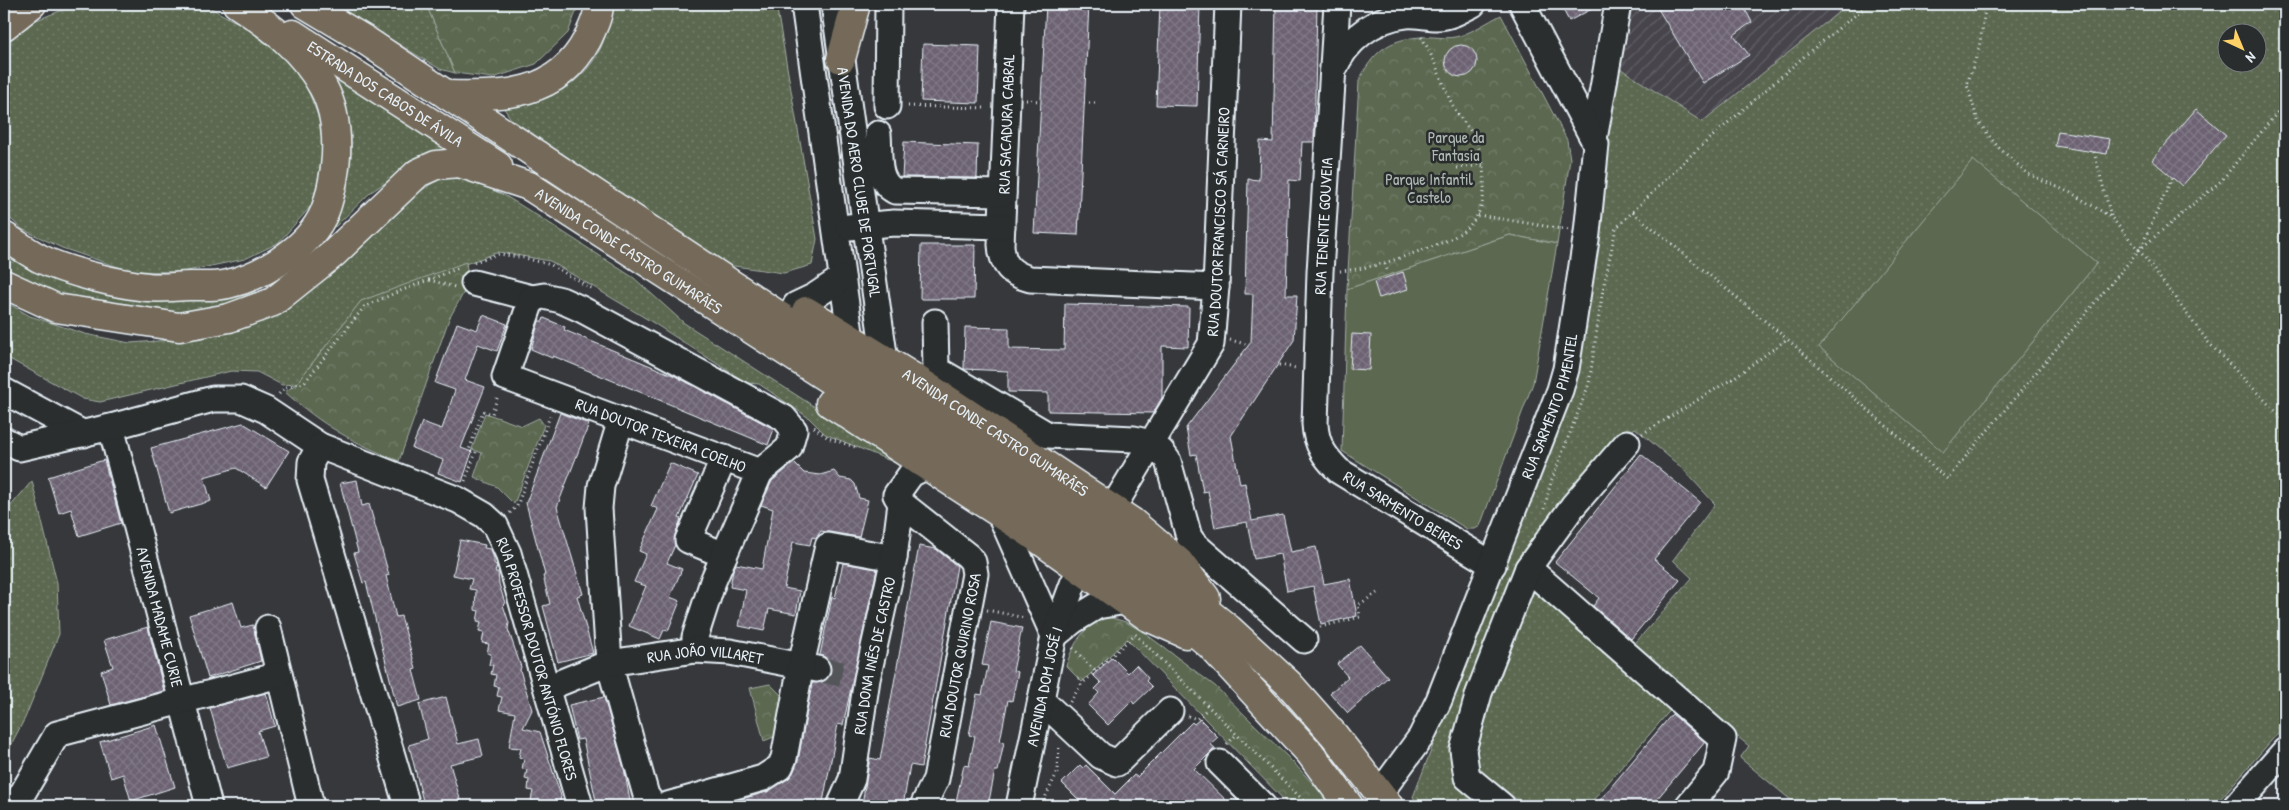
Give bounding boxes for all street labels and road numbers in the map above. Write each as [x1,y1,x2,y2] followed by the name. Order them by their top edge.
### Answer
[303,35,468,152] street label: ESTRADA DOS CABOS DE ÁVILA
[993,54,1019,194] street label: RUA SACADURA CABRAL
[832,65,887,299] street label: AVENIDA DO AERO CLUBE DE PORTUGAL
[1201,107,1235,337] street label: RUA DOUTOR FRANCISCO SÁ CARNEIRO
[1308,157,1338,295] street label: RUA TENENTE GOUVEIA
[531,182,727,319] street label: AVENIDA CONDE CASTRO GUIMARÃES
[1515,332,1582,482] street label: RUA SARMENTO PIMENTEL
[899,363,1093,502] street label: AVENIDA CONDE CASTRO GUIMARÃES
[573,392,750,478] street label: RUA DOUTOR TEXEIRA COELHO
[1339,465,1467,555] street label: RUA SARMENTO BEIRES
[491,534,583,783] street label: RUA PROFESSOR DOUTOR ANTÓNIO FLORES
[131,544,189,689] street label: AVENIDA MADAME CURIE
[933,571,986,739] street label: RUA DOUTOR QUIRINO ROSA
[848,574,901,736] street label: RUA DONA INÊS DE CASTRO
[1021,623,1068,748] street label: AVENIDA DOM JOSÉ I
[646,639,766,669] street label: RUA JOÃO VILLARET

